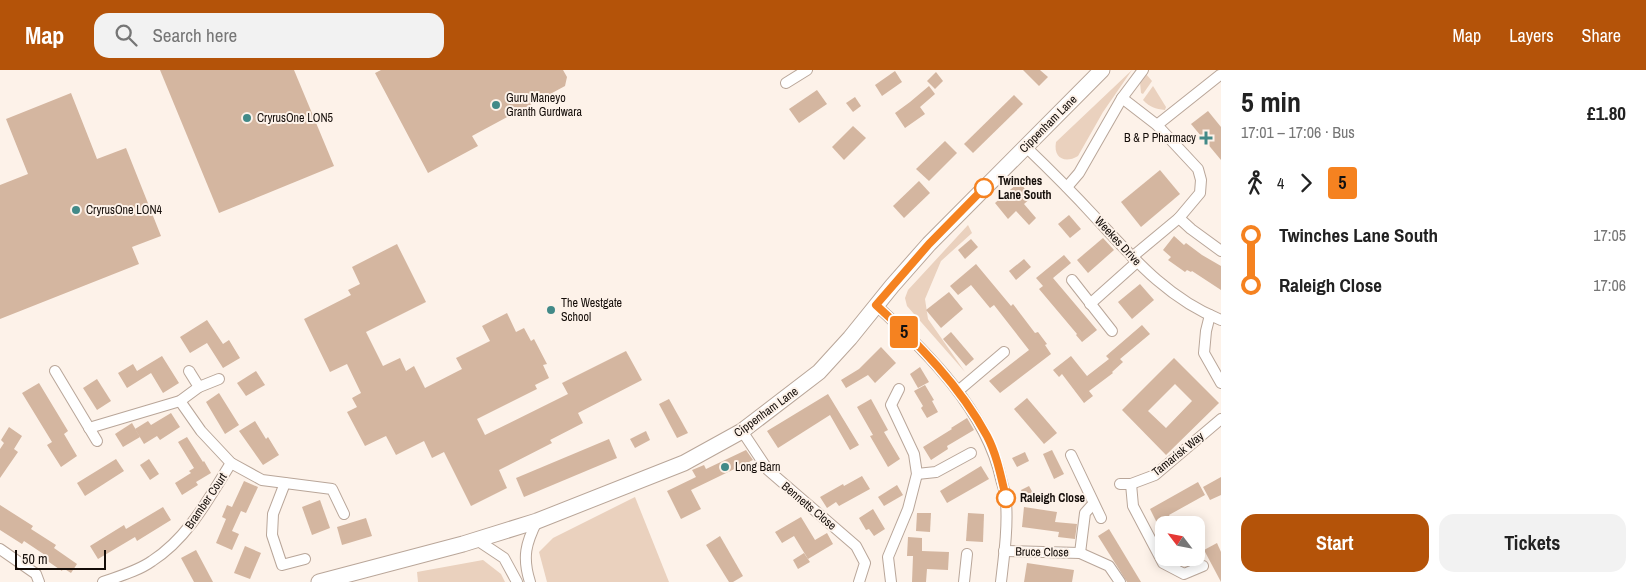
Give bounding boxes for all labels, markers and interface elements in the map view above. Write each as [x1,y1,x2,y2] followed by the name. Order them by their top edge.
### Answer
[94,13,444,58] search box
[25,19,64,51] text: Map
[112,21,140,49] icon: search
[152,22,237,48] text: Search here
[1453,23,1481,48] text: Map
[1509,23,1554,48] text: Layers
[1582,23,1621,48] text: Share
[1241,83,1301,121] text: 5 min
[506,90,583,120] place label: Guru Maneyo Granth Gurdwara
[1016,92,1080,156] street label: Cippenham Lane
[490,99,502,111] marker: Guru Maneyo Granth Gurdwara
[1587,100,1626,126] text: £1.80
[257,110,334,126] place label: CryrusOne LON5
[241,112,253,124] marker: CryrusOne LON5
[1241,121,1355,143] text: 17:01 – 17:06 · Bus
[1124,130,1196,146] place label: B & P Pharmacy
[1200,132,1212,144] marker: B & P Pharmacy
[1241,169,1269,197] icon: walk
[1292,169,1320,197] icon: forward
[1338,170,1347,195] text: 5
[1277,172,1284,194] text: 4
[998,173,1052,203] place label: Twinches Lane South
[974,178,994,198] marker: Twinches Lane South
[86,202,163,218] place label: CryrusOne LON4
[70,204,82,216] marker: CryrusOne LON4
[1091,213,1145,269] street label: Weekes Drive
[1279,222,1438,248] text: Twinches Lane South
[1593,224,1626,246] text: 17:05
[1279,272,1382,298] text: Raleigh Close
[1593,274,1626,296] text: 17:06
[561,295,622,325] place label: The Westgate School
[545,304,557,316] marker: The Westgate School
[888,316,920,348] line badge: 5
[900,319,908,344] text: 5
[731,383,801,441] street label: Cippenham Lane
[1149,428,1207,480] street label: Tamarisk Way
[735,459,780,475] place label: Long Barn
[719,461,731,473] marker: Long Barn
[181,470,231,532] street label: Bramber Court
[778,478,840,534] street label: Bennetts Close
[996,488,1016,508] marker: Raleigh Close
[1020,490,1086,506] place label: Raleigh Close
[1241,514,1429,572] button: Start
[1439,514,1626,572] button: Tickets
[1155,516,1205,566] north arrow
[1155,516,1205,566] map controls
[1015,544,1069,560] street label: Bruce Close
[15,547,106,570] scale bar
[22,550,48,568] text: 50 m

